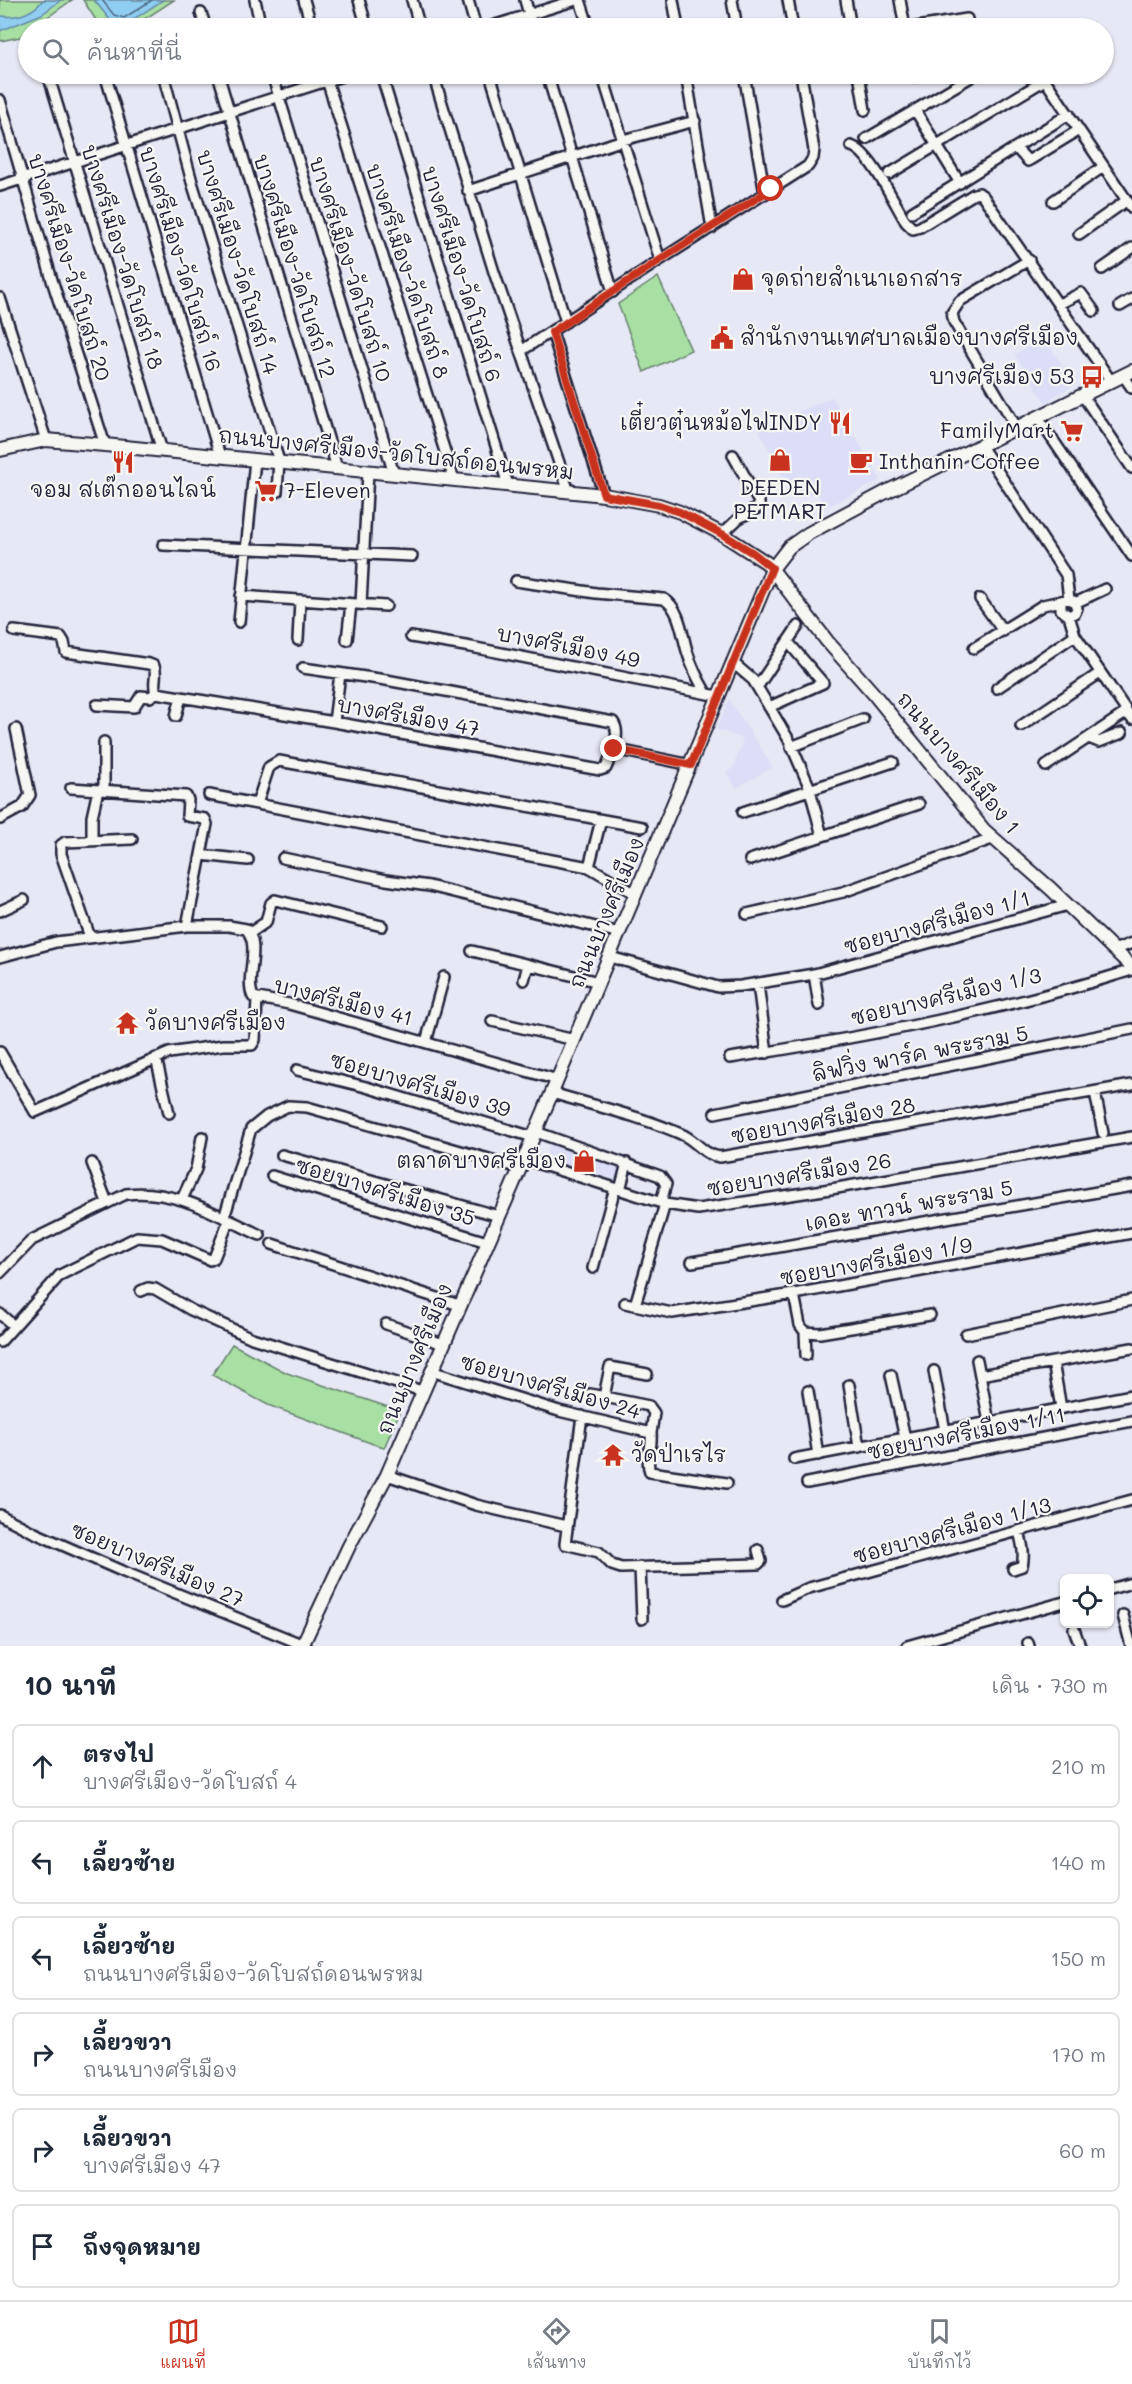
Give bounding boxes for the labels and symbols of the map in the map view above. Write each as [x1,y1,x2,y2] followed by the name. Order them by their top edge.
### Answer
[76,141,171,372] street label: บางศรีเมือง-วัดโบสถ์ 18
[134,143,229,374] street label: บางศรีเมือง-วัดโบสถ์ 16
[191,146,286,378] street label: บางศรีเมือง-วัดโบสถ์ 14
[23,149,118,384] street label: บางศรีเมือง-วัดโบสถ์ 20
[248,150,343,381] street label: บางศรีเมือง-วัดโบสถ์ 12
[304,152,399,385] street label: บางศรีเมือง-วัดโบสถ์ 10
[361,159,456,382] street label: บางศรีเมือง-วัดโบสถ์ 8
[417,162,509,385] street label: บางศรีเมือง-วัดโบสถ์ 6
[757,175,783,201] route start
[761,264,962,295] place label: จุดถ่ายสำเนาเอกสาร
[730,266,756,292] shop icon: จุดถ่ายสำเนาเอกสาร
[740,323,1078,350] place label: สำนักงานเทศบาลเมืองบางศรีเมือง
[709,325,735,351] public building icon: สำนักงานเทศบาลเมืองบางศรีเมือง
[929,362,1074,389] place label: บางศรีเมือง 53
[1079,364,1105,390] bus stop icon: บางศรีเมือง 53
[620,401,822,439] place label: เตี๋ยวตุ๋นหม้อไฟINDY
[827,410,853,436] restaurant icon: เตี๋ยวตุ๋นหม้อไฟINDY
[940,416,1054,443] place label: FamilyMart
[1059,418,1085,444] supermarket icon: FamilyMart
[217,420,575,485] street label: ถนนบางศรีเมือง-วัดโบสถ์ดอนพรหม
[767,447,793,473] shop icon: DEEDEN PETMART
[879,447,1040,474] place label: Inthanin Coffee
[110,449,136,475] restaurant icon: จอม สเต๊กออนไลน์
[848,449,874,475] cafe icon: Inthanin Coffee
[734,473,827,524] place label: DEEDEN PETMART
[30,474,216,502] place label: จอม สเต๊กออนไลน์
[284,476,371,503] place label: 7-Eleven
[253,478,279,504] supermarket icon: 7-Eleven
[494,618,642,673] street label: บางศรีเมือง 49
[892,685,1027,839] street label: ถนนบางศรีเมือง 1
[335,689,482,741] street label: บางศรีเมือง 47
[600,735,626,761] route end
[561,833,650,992] street label: ถนนบางศรีเมือง
[840,883,1033,959] street label: ซอยบางศรีเมือง 1/1
[848,960,1044,1031] street label: ซอยบางศรีเมือง 1/3
[271,970,416,1031] street label: บางศรีเมือง 41
[145,1008,286,1035] place label: วัดบางศรีเมือง
[114,1010,140,1036] temple icon: วัดบางศรีเมือง
[808,1013,1030,1087] street label: ลิฟวิ่ง พาร์ค พระราม 5
[327,1045,514,1122] street label: ซอยบางศรีเมือง 39
[729,1090,917,1149] street label: ซอยบางศรีเมือง 28
[705,1145,893,1201] street label: ซอยบางศรีเมือง 26
[396,1146,566,1173] place label: ตลาดบางศรีเมือง
[571,1148,597,1174] shop icon: ตลาดบางศรีเมือง
[292,1150,479,1231] street label: ซอยบางศรีเมือง 35
[803,1173,1015,1236] street label: เดอะ ทาวน์ พระราม 5
[777,1230,974,1291] street label: ซอยบางศรีเมือง 1/9
[369,1279,458,1438] street label: ถนนบางศรีเมือง
[457,1347,644,1424] street label: ซอยบางศรีเมือง 24
[864,1400,1067,1465] street label: ซอยบางศรีเมือง 1/11
[631,1440,726,1467] place label: วัดป่าเรไร
[600,1442,626,1468] temple icon: วัดป่าเรไร
[849,1490,1054,1569] street label: ซอยบางศรีเมือง 1/13
[67,1515,248,1612] street label: ซอยบางศรีเมือง 27

